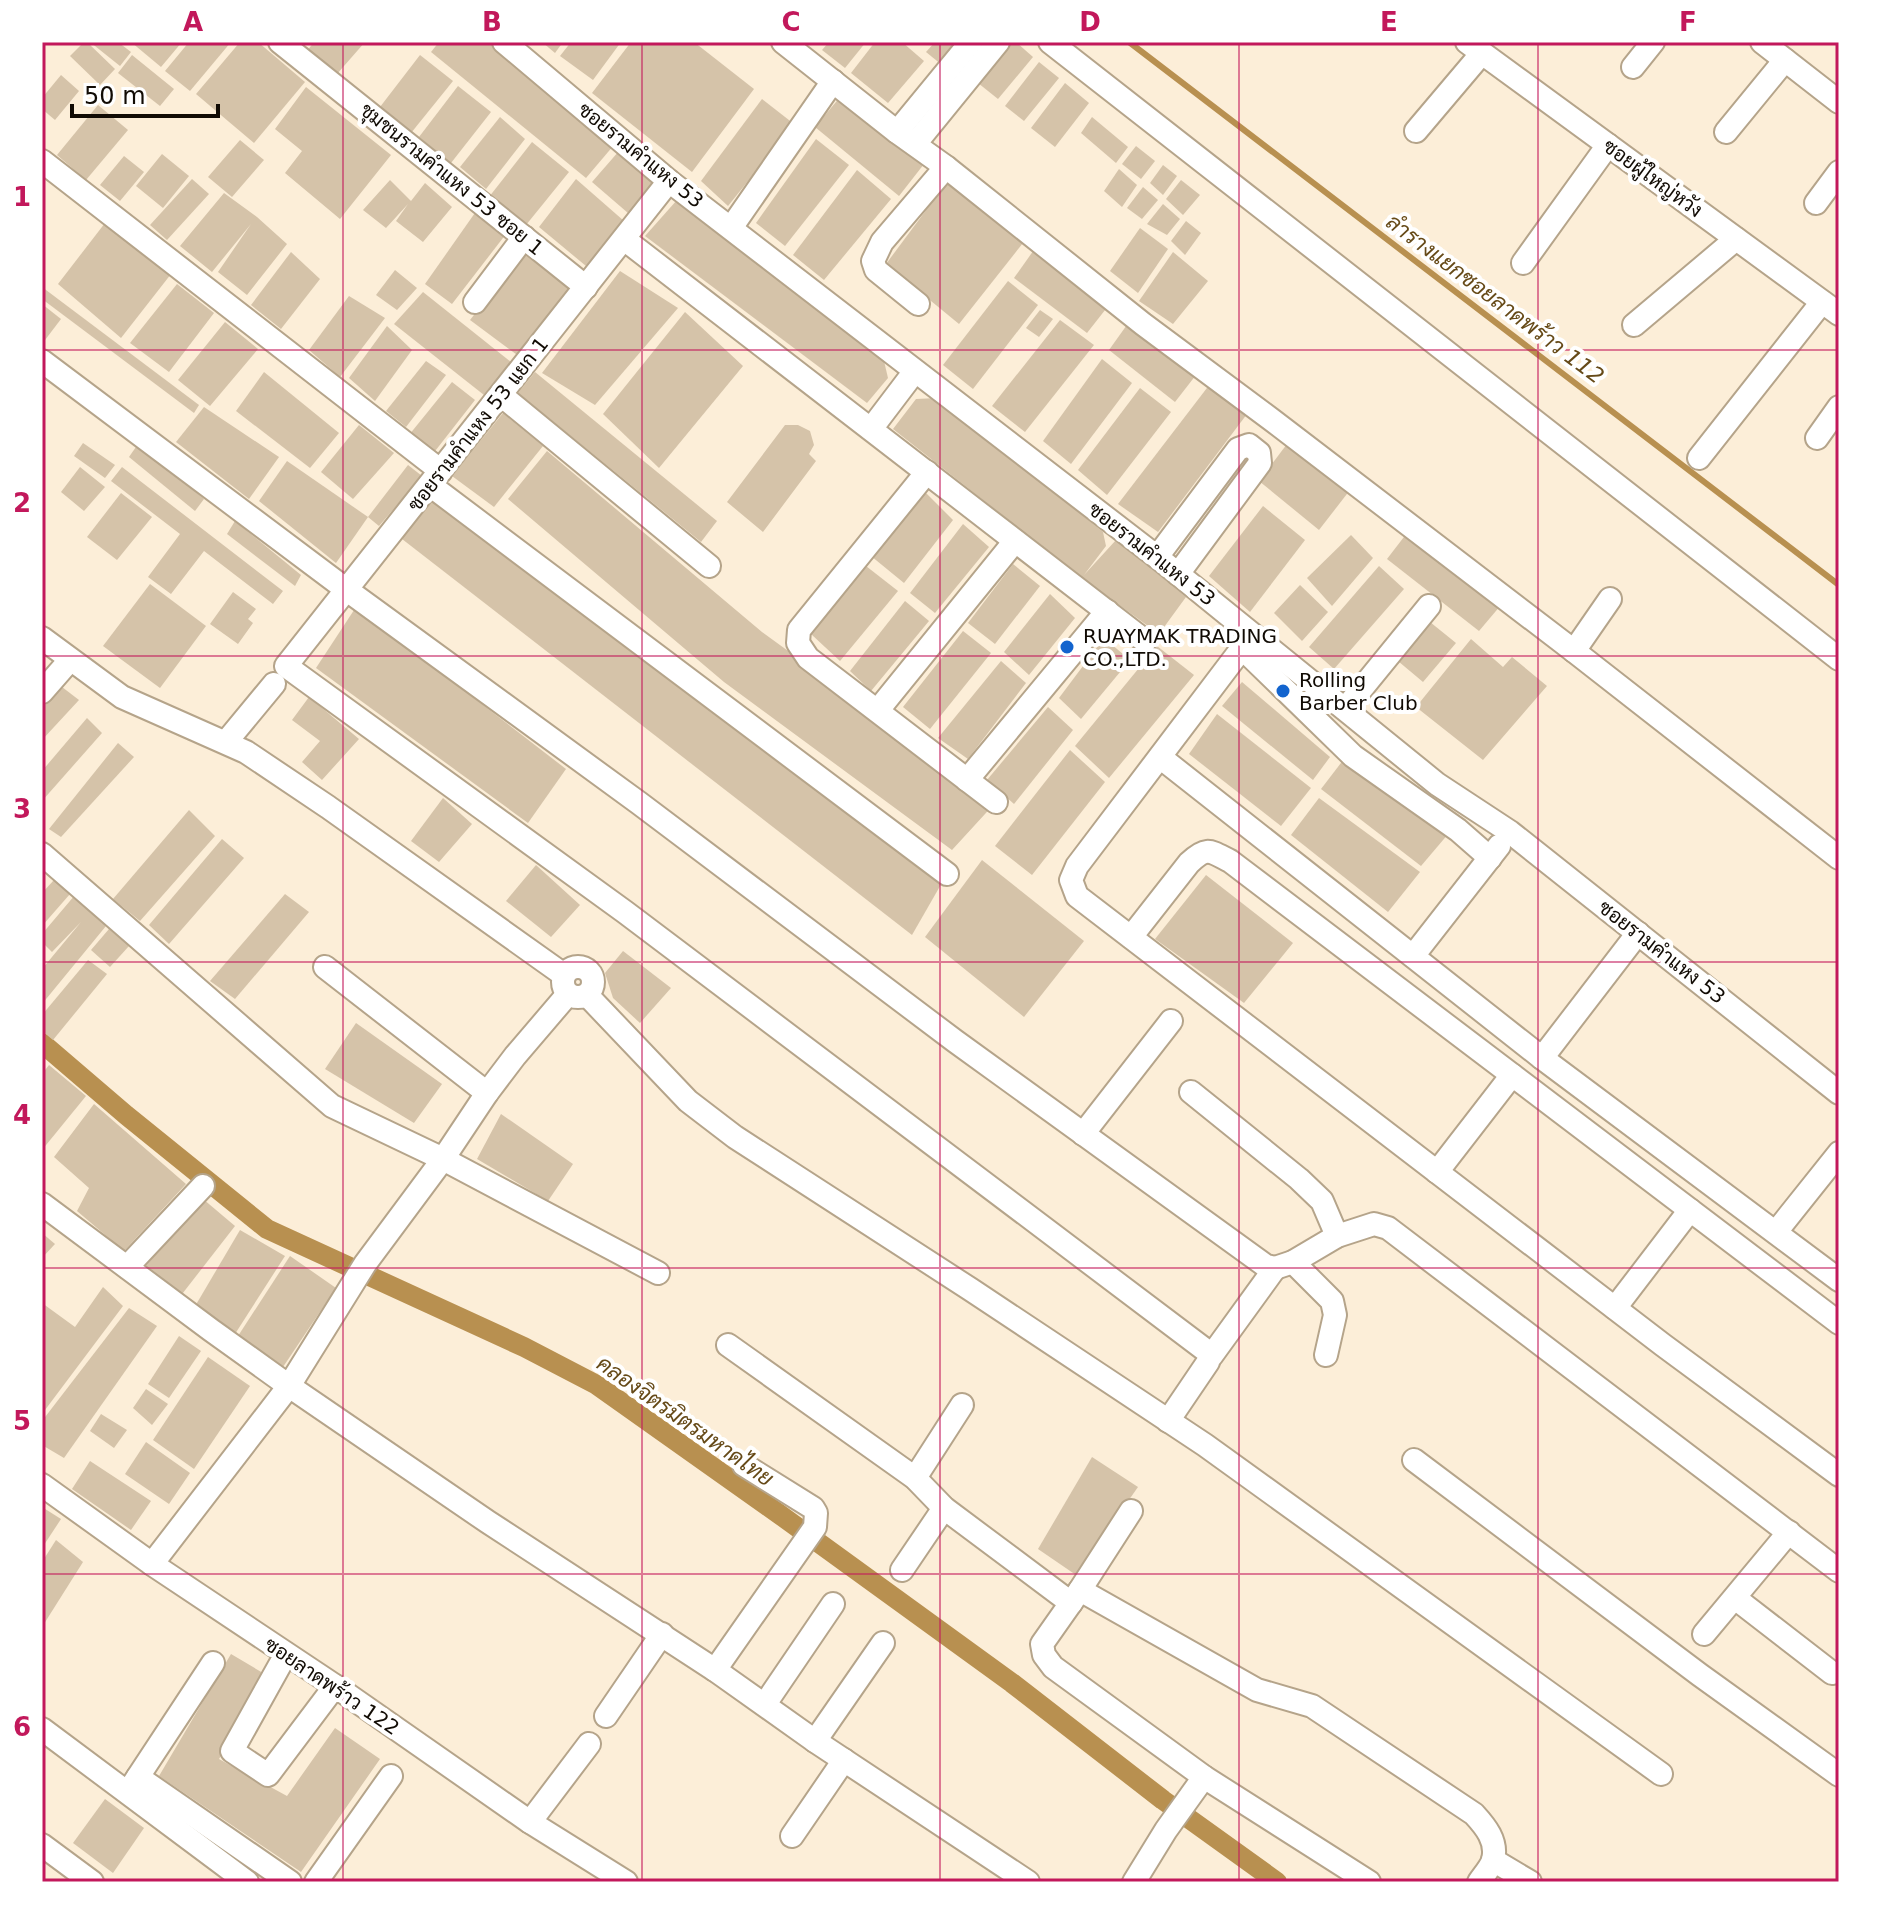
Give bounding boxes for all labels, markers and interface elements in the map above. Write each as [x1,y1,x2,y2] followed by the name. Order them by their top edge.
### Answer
[183,7,203,37] text: A
[482,7,502,37] text: B
[781,7,801,37] text: C
[1079,7,1101,37] text: D
[1380,7,1398,37] text: E
[1679,7,1697,37] text: F
[72,68,218,118] scale bar
[84,82,146,110] text: 50 m
[574,97,708,213] street label: ซอยรามคำแหง 53
[354,98,548,262] street label: ชุมชนรามคำแหง 53 ซอย 1
[1597,133,1708,224] street label: ซอยผู้ใหญ่หวัง
[13,182,31,212] text: 1
[1381,208,1609,389] water label: ลำรางแยกซอยลาดพร้าว 112
[403,332,553,516] street label: ซอยรามคำแหง 53 แยก 1
[13,488,31,518] text: 2
[1084,497,1220,611] street label: ซอยรามคำแหง 53
[1083,624,1277,671] place label: RUAYMAK TRADING CO.,LTD.
[1058,638,1076,656] marker: RUAYMAK TRADING CO.,LTD.
[1299,668,1418,715] place label: Rolling Barber Club
[1274,682,1292,700] marker: Rolling Barber Club
[13,794,31,824] text: 3
[1594,895,1730,1009] street label: ซอยรามคำแหง 53
[13,1100,31,1130] text: 4
[592,1349,779,1492] water label: คลองจิตรมิตรมหาดไทย
[13,1406,31,1436] text: 5
[260,1632,404,1740] street label: ซอยลาดพร้าว 122
[13,1712,31,1742] text: 6

